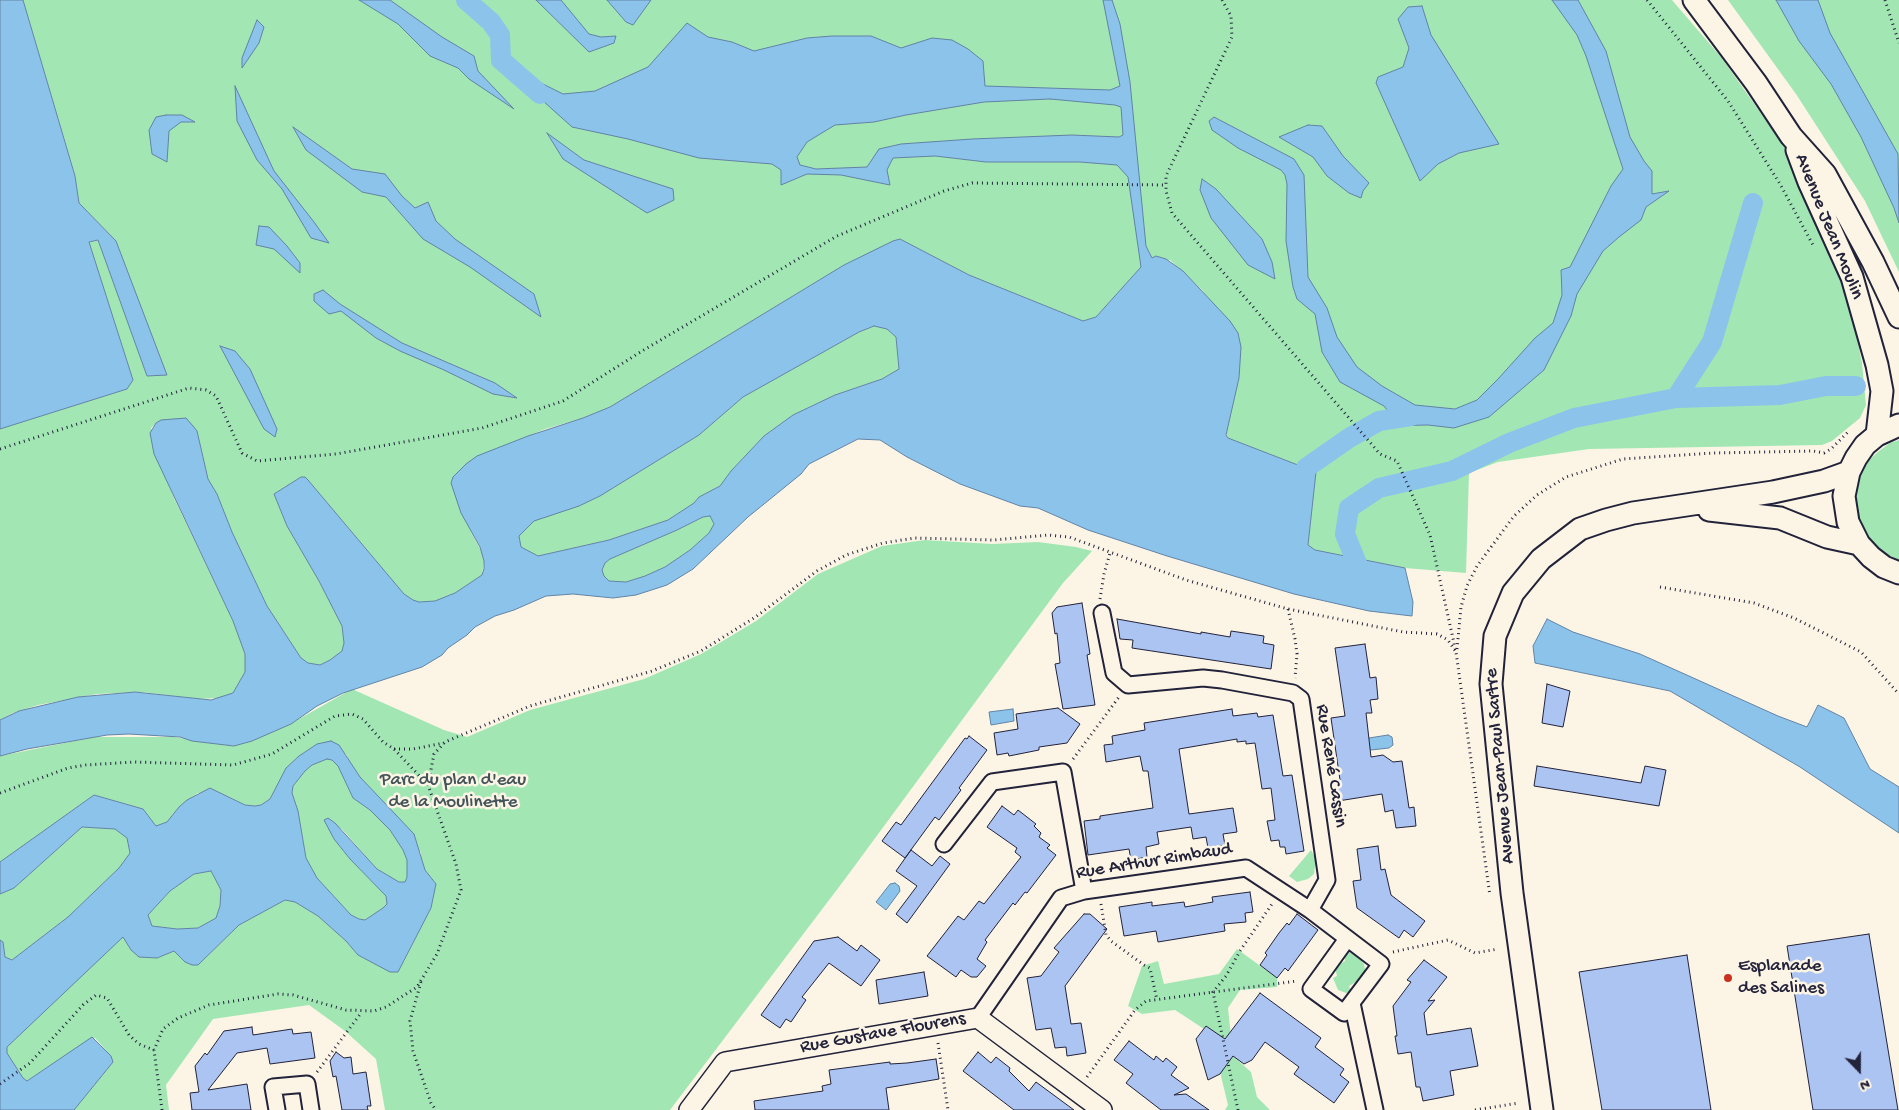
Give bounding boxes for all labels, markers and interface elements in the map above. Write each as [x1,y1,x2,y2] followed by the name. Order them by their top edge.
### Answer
[1788,151,1868,303] street label: Avenue Jean Moulin
[1481,667,1521,865] street label: Avenue Jean-Paul Sartre
[1309,703,1351,829] street label: Rue René Cassin
[380,770,526,814] park label: Parc du plan d'eau de la Moulinette
[1074,838,1234,886] street label: Rue Arthur Rimbaud
[1738,956,1824,1000] place label: Esplanade des Salines
[1722,972,1734,984] marker: Esplanade des Salines
[799,1008,967,1060] street label: Rue Gustave Flourens
[1834,1045,1884,1095] north arrow
[1857,1075,1872,1094] text: N

